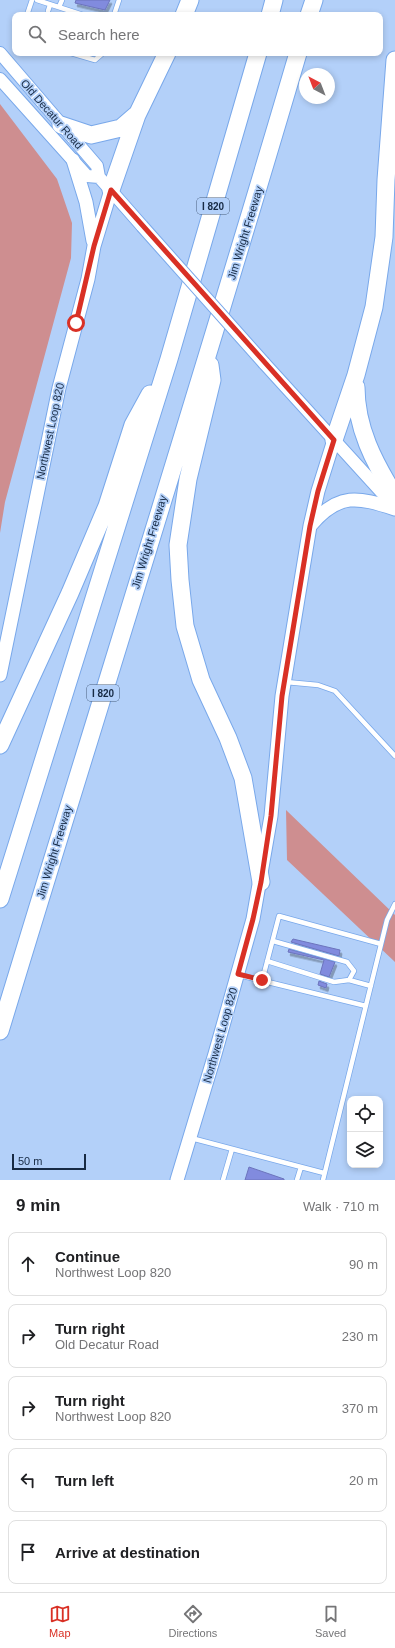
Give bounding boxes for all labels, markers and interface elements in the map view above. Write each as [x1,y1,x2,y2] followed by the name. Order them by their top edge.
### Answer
[12,12,383,56] search box
[26,23,48,45] icon: search
[58,26,140,43] text: Search here
[299,68,335,104] north arrow
[19,77,85,151] street label: Old Decatur Road
[225,184,265,281] street label: Jim Wright Freeway
[197,198,229,214] road number: I 820
[67,314,85,332] route start
[34,382,66,480] street label: Northwest Loop 820
[129,493,169,590] street label: Jim Wright Freeway
[87,685,119,701] road number: I 820
[34,803,74,900] street label: Jim Wright Freeway
[253,971,271,989] route end
[201,986,239,1084] street label: Northwest Loop 820
[347,1096,383,1168] map controls
[347,1096,383,1132] button: locate
[347,1132,383,1168] button: layers
[12,1152,86,1171] scale bar
[18,1155,42,1167] text: 50 m
[16,1196,60,1215] text: 9 min
[303,1199,379,1214] text: Walk · 710 m
[55,1248,120,1265] text: Continue
[17,1253,39,1275] icon: ahead
[349,1257,378,1272] text: 90 m
[55,1265,171,1280] text: Northwest Loop 820
[55,1320,125,1337] text: Turn right
[17,1325,39,1347] icon: right
[342,1329,378,1344] text: 230 m
[55,1337,159,1352] text: Old Decatur Road
[55,1392,125,1409] text: Turn right
[17,1397,39,1419] icon: right
[342,1401,378,1416] text: 370 m
[55,1409,171,1424] text: Northwest Loop 820
[17,1469,39,1491] icon: left
[55,1472,114,1489] text: Turn left
[349,1473,378,1488] text: 20 m
[17,1541,39,1563] icon: arrive
[55,1544,200,1561] text: Arrive at destination
[49,1603,71,1639] tab: Map
[168,1603,217,1639] tab: Directions
[315,1603,346,1639] tab: Saved

